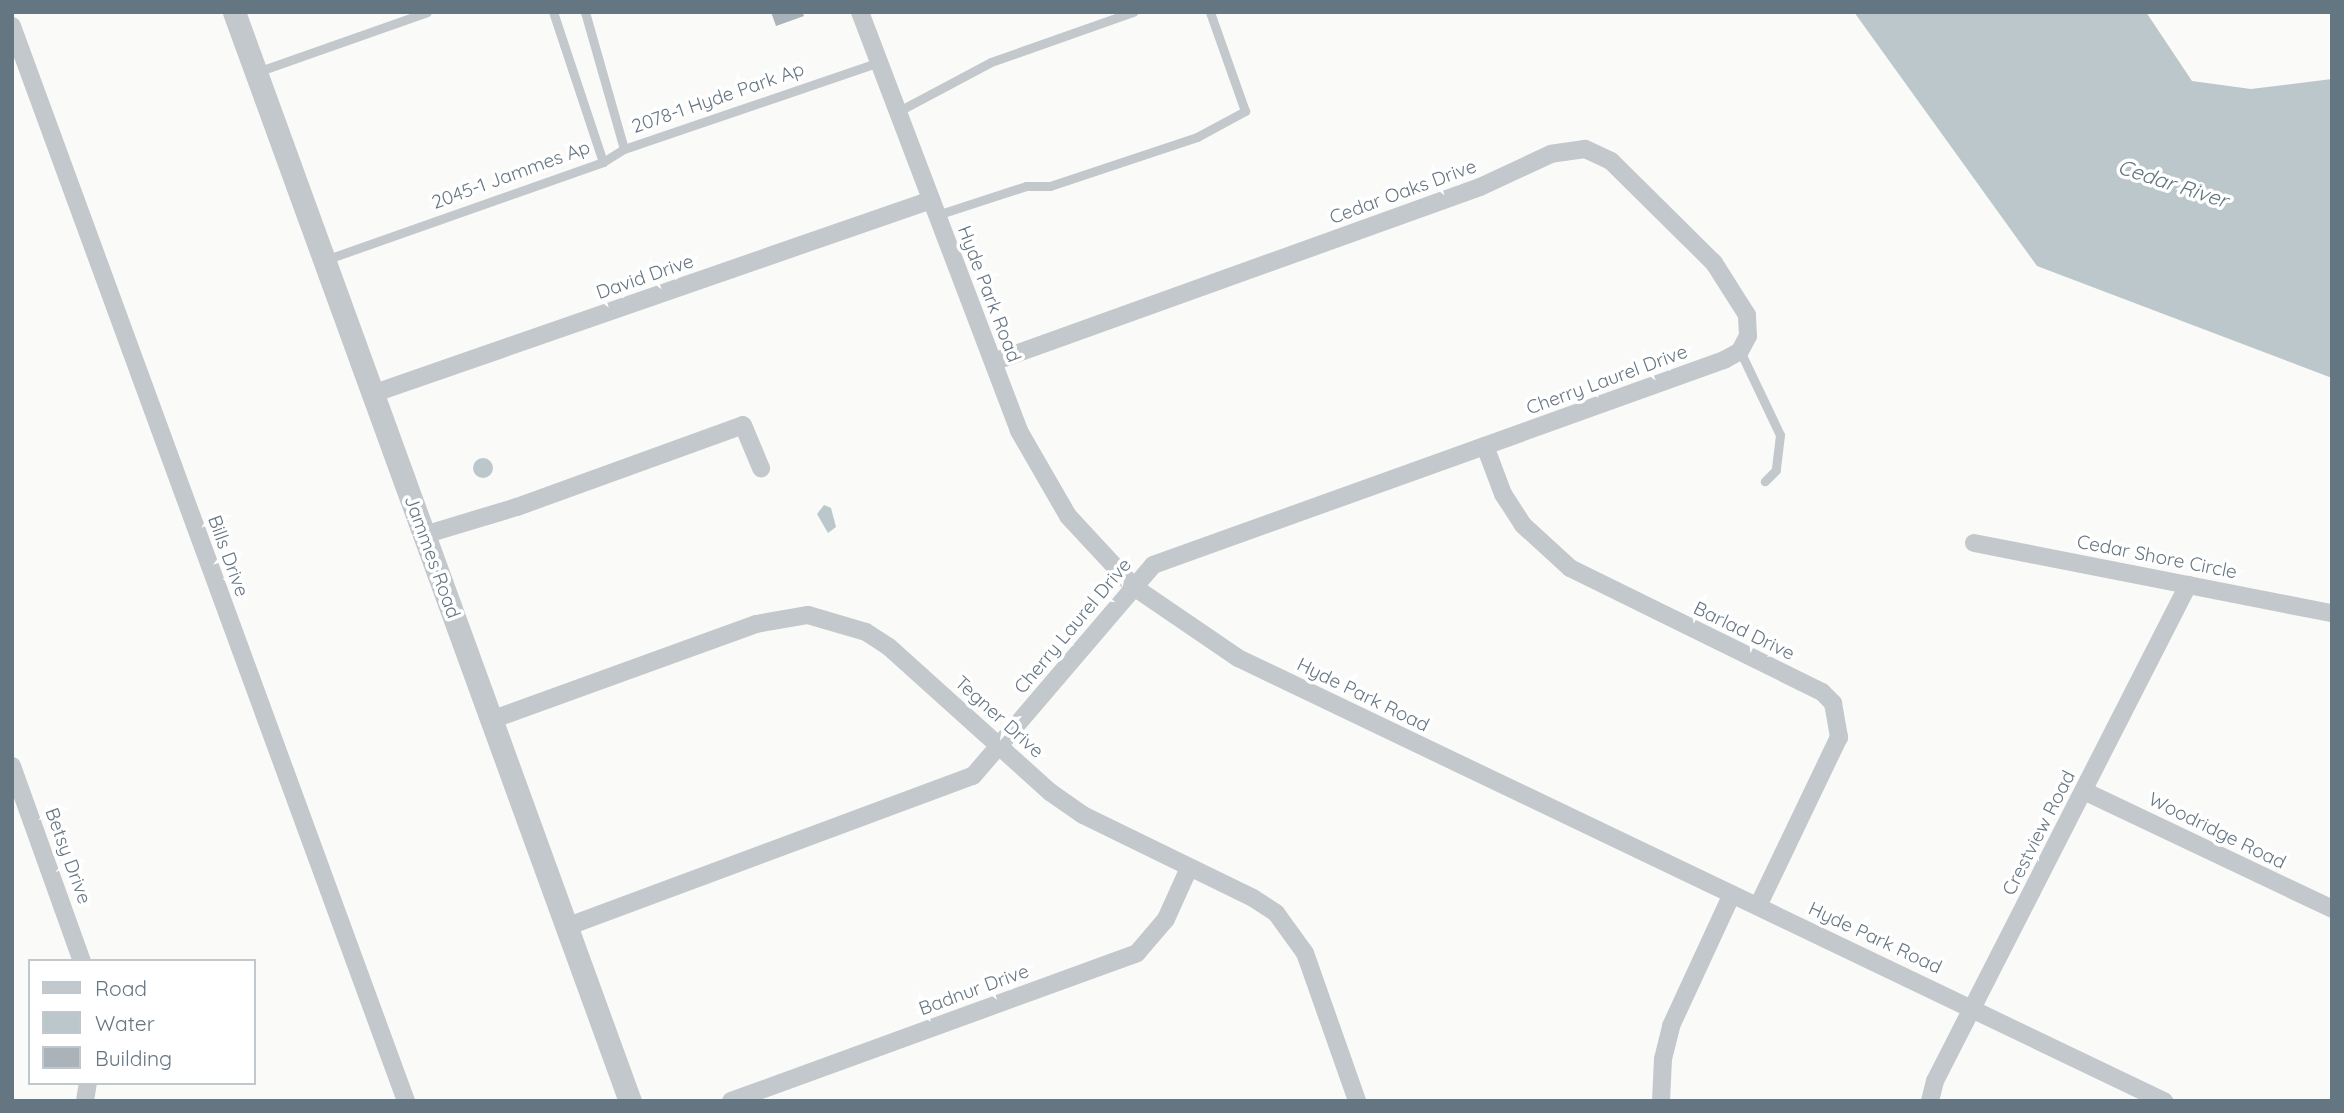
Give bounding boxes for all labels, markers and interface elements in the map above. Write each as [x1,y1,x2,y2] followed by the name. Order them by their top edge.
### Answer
[629,58,807,138] street label: 2078-1 Hyde Park Ap
[429,136,593,214] street label: 2045-1 Jammes Ap
[2115,153,2231,213] water label: Cedar River
[1326,155,1480,229] street label: Cedar Oaks Drive
[952,223,1026,365] street label: Hyde Park Road
[593,250,697,304] street label: David Drive
[1523,340,1691,420] street label: Cherry Laurel Drive
[399,492,465,622] street label: Jammes Road
[203,512,253,600] street label: Bills Drive
[2075,530,2239,584] street label: Cedar Shore Circle
[1010,554,1136,698] street label: Cherry Laurel Drive
[1690,597,1798,665] street label: Barlad Drive
[1293,653,1433,737] street label: Hyde Park Road
[950,671,1048,763] street label: Tegner Drive
[1998,767,2080,899] street label: Crestview Road
[2145,788,2289,874] street label: Woodridge Road
[40,805,96,907] street label: Betsy Drive
[1805,897,1945,979] street label: Hyde Park Road
[28,959,256,1085] legend
[916,960,1032,1020] street label: Badnur Drive
[95,975,147,1001] text: Road
[95,1010,155,1036] text: Water
[95,1045,172,1071] text: Building

